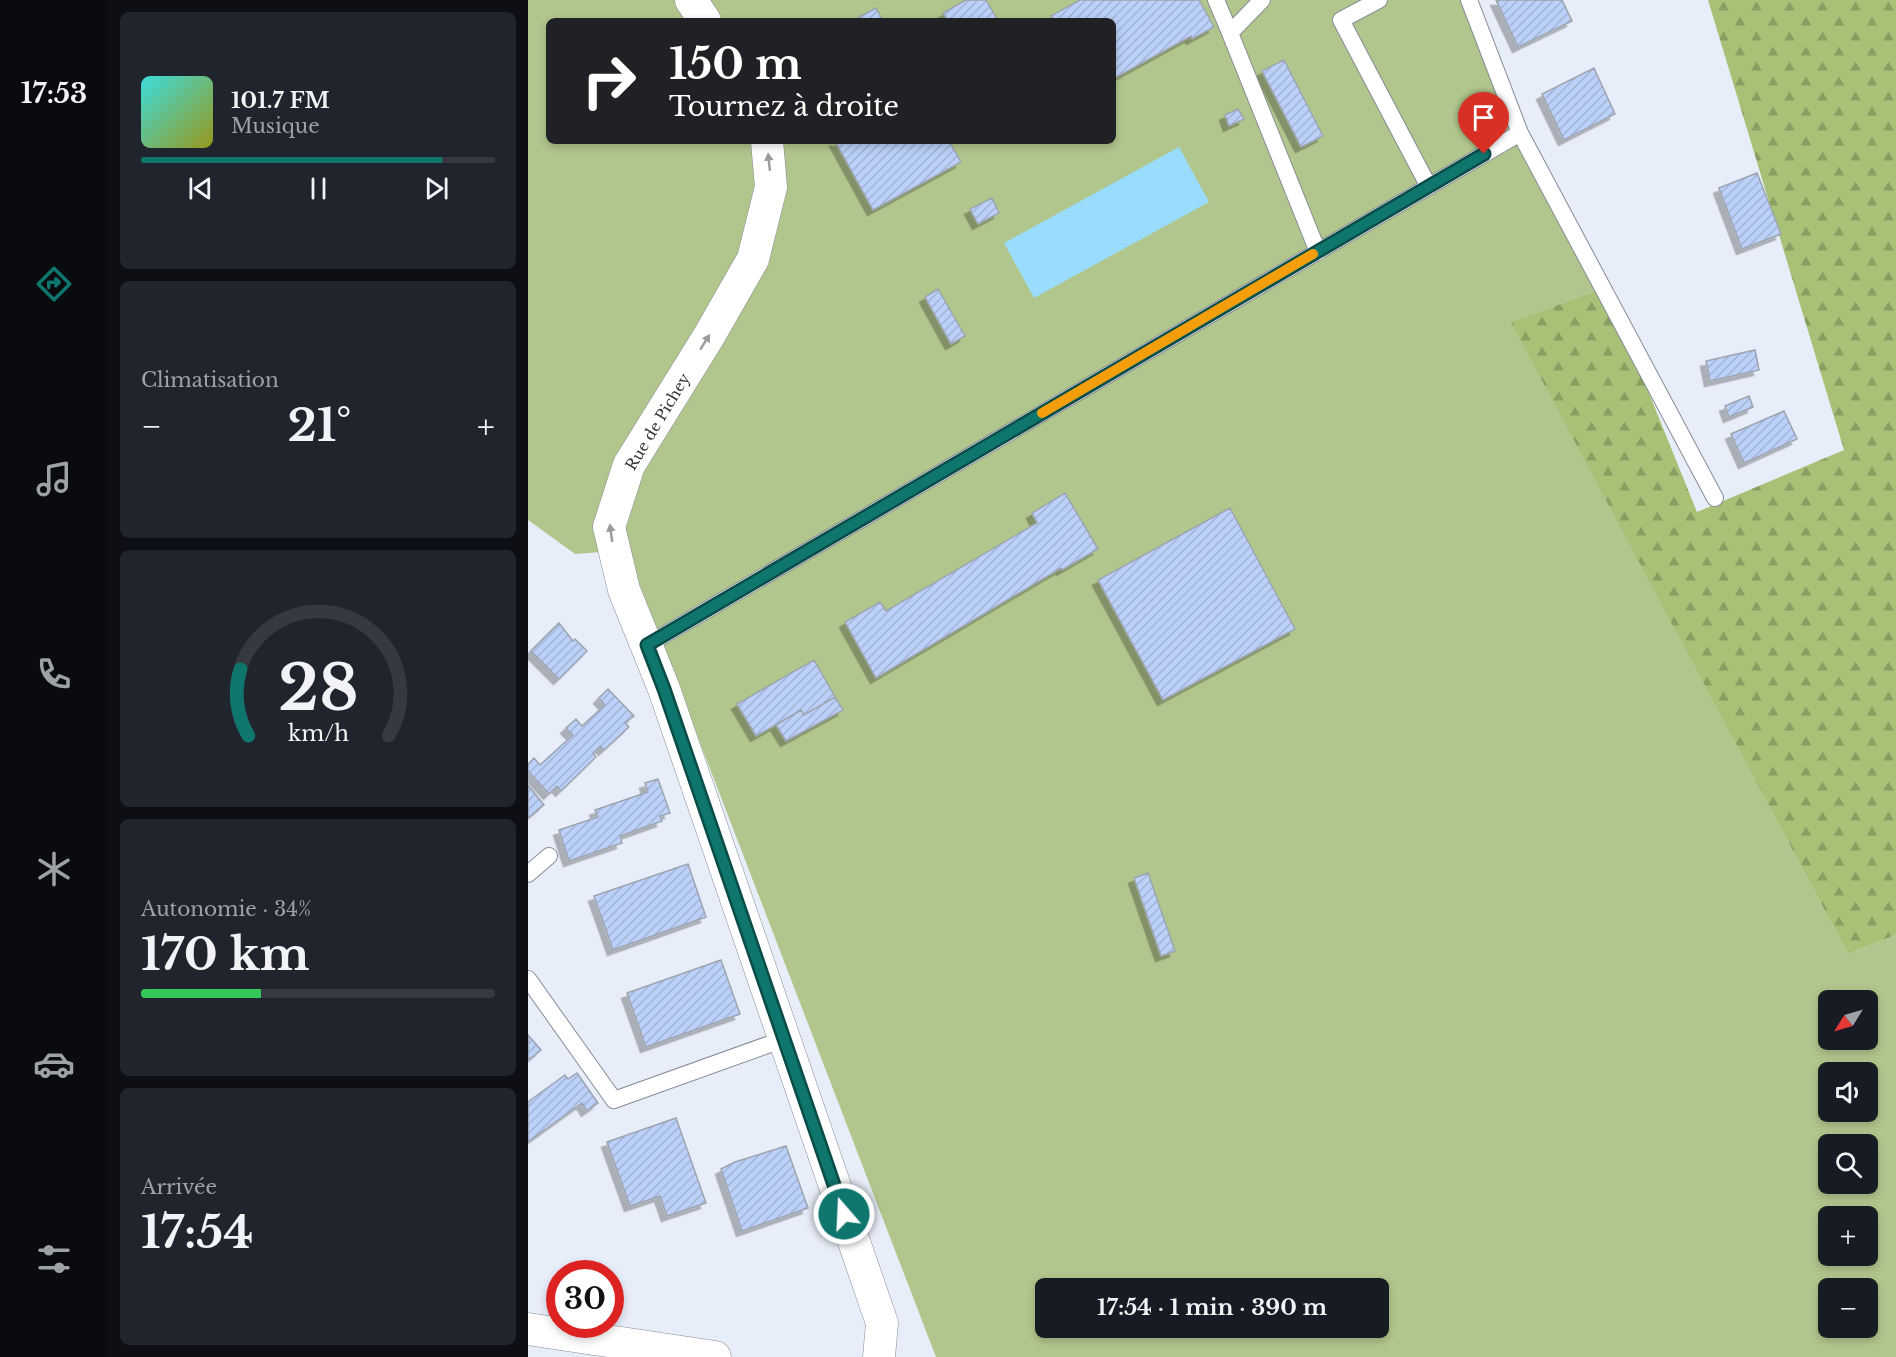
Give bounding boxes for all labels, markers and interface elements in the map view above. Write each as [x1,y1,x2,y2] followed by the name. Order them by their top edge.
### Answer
[669,38,802,90] text: 150 m
[570,42,648,120] icon: right
[21,77,87,110] text: 17:53
[231,87,330,114] text: 101.7 FM
[669,90,899,123] text: Tournez à droite
[1458,92,1509,154] pin
[1467,101,1500,134] icon: arrive
[231,114,320,138] text: Musique
[764,153,774,172] one-way arrow
[184,172,217,205] icon: previous
[302,172,335,205] icon: pause
[420,172,453,205] icon: next
[33,263,75,305] icon: directions
[700,334,711,350] one-way arrow
[141,368,279,392] text: Climatisation
[621,370,694,474] street label: Rue de Pichey
[287,397,351,453] text: 21°
[141,406,162,447] text: −
[477,406,495,447] text: +
[33,458,75,500] icon: music
[607,523,616,542] one-way arrow
[278,649,358,727] text: 28
[33,653,75,695] icon: phone
[288,720,349,747] text: km/h
[33,848,75,890] icon: climate
[141,897,311,921] text: Autonomie · 34%
[141,926,309,982] text: 170 km
[1818,990,1878,1050] north arrow
[1818,990,1878,1338] map controls
[33,1043,75,1085] icon: car
[1818,1062,1878,1122] button: sound
[1818,1134,1878,1194] button: search
[141,1175,217,1199] text: Arrivée
[812,1182,876,1246] position arrow
[141,1204,253,1260] text: 17:54
[1818,1206,1878,1266] button: +
[33,1238,75,1280] icon: filters
[546,1260,624,1338] speed limit sign: 30
[1818,1278,1878,1338] button: −
[1097,1294,1327,1321] text: 17:54 · 1 min · 390 m

